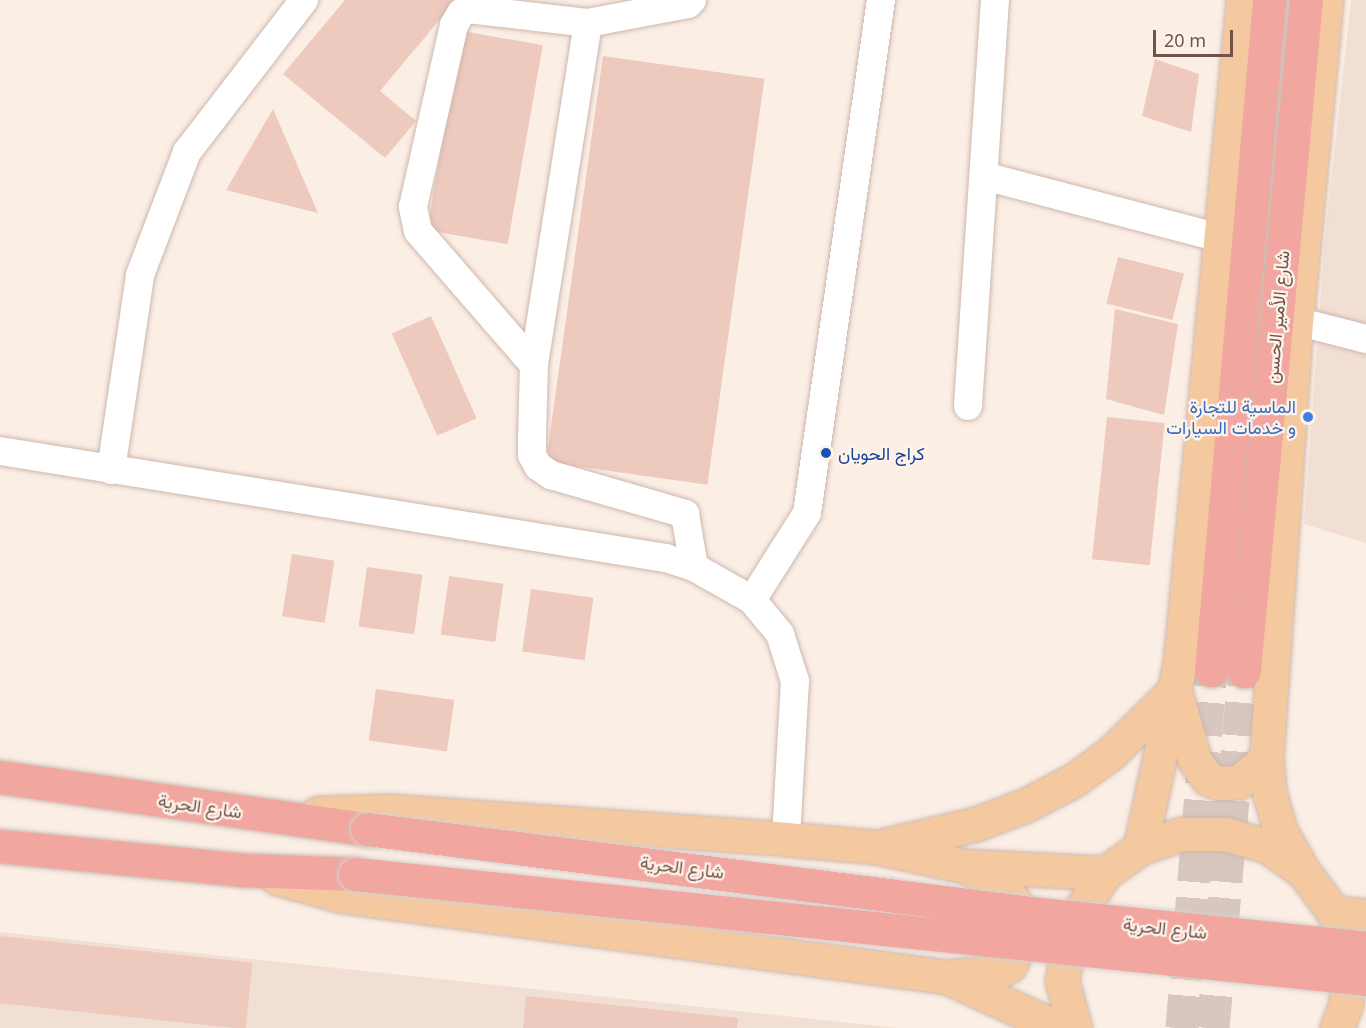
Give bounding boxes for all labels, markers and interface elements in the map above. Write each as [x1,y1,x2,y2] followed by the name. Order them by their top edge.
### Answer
[1156,18,1236,56] scale bar
[1164,28,1206,52] text: 20 m
[1260,250,1294,384] street label: شارع الأمير الحسن
[1166,396,1296,438] place label: الماسية للتجارة و خدمات السيارات
[1301,410,1315,424] marker: الماسية للتجارة و خدمات السيارات
[838,442,925,464] place label: كراج الحويان
[819,446,833,460] marker: كراج الحويان
[157,789,243,823] street label: شارع الحرية
[639,851,725,883] street label: شارع الحرية
[1122,913,1208,943] street label: شارع الحرية

